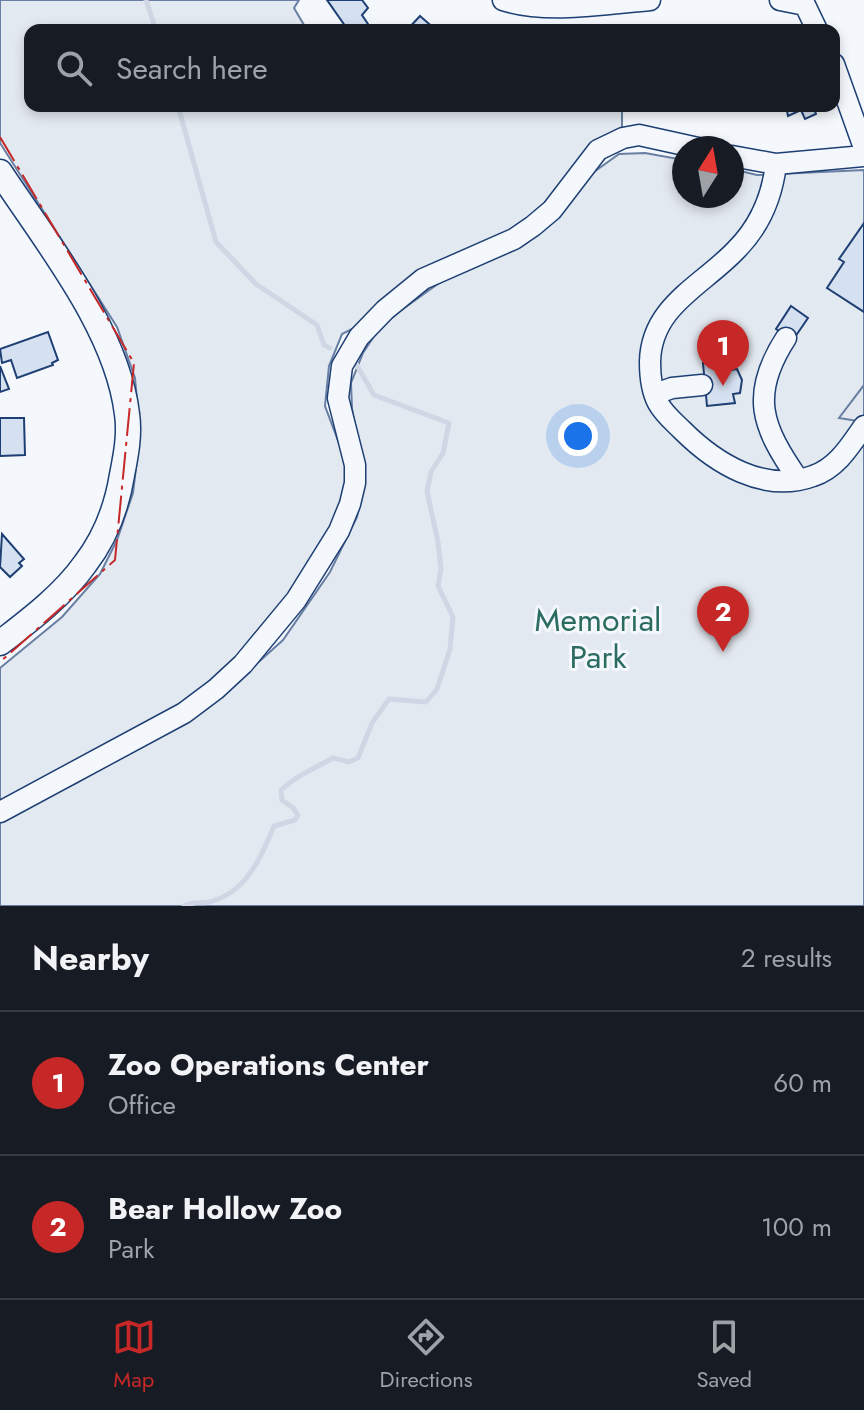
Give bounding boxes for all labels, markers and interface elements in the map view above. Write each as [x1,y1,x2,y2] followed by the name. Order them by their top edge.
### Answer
[24,24,840,112] search box
[52,46,96,90] icon: search
[116,47,268,90] text: Search here
[672,136,744,208] north arrow
[697,320,749,386] pin: 1
[558,416,598,456] your location
[697,586,749,652] pin: 2
[535,597,661,680] park label: Memorial Park
[32,934,149,983] text: Nearby
[741,939,832,977] text: 2 results
[108,1043,429,1086] text: Zoo Operations Center
[51,1064,65,1102] text: 1
[773,1064,832,1102] text: 60 m
[108,1086,176,1124] text: Office
[108,1187,342,1230] text: Bear Hollow Zoo
[49,1208,67,1246] text: 2
[761,1208,832,1246] text: 100 m
[108,1230,154,1268] text: Park
[112,1315,156,1395] tab: Map
[380,1315,473,1395] tab: Directions
[696,1315,752,1395] tab: Saved

